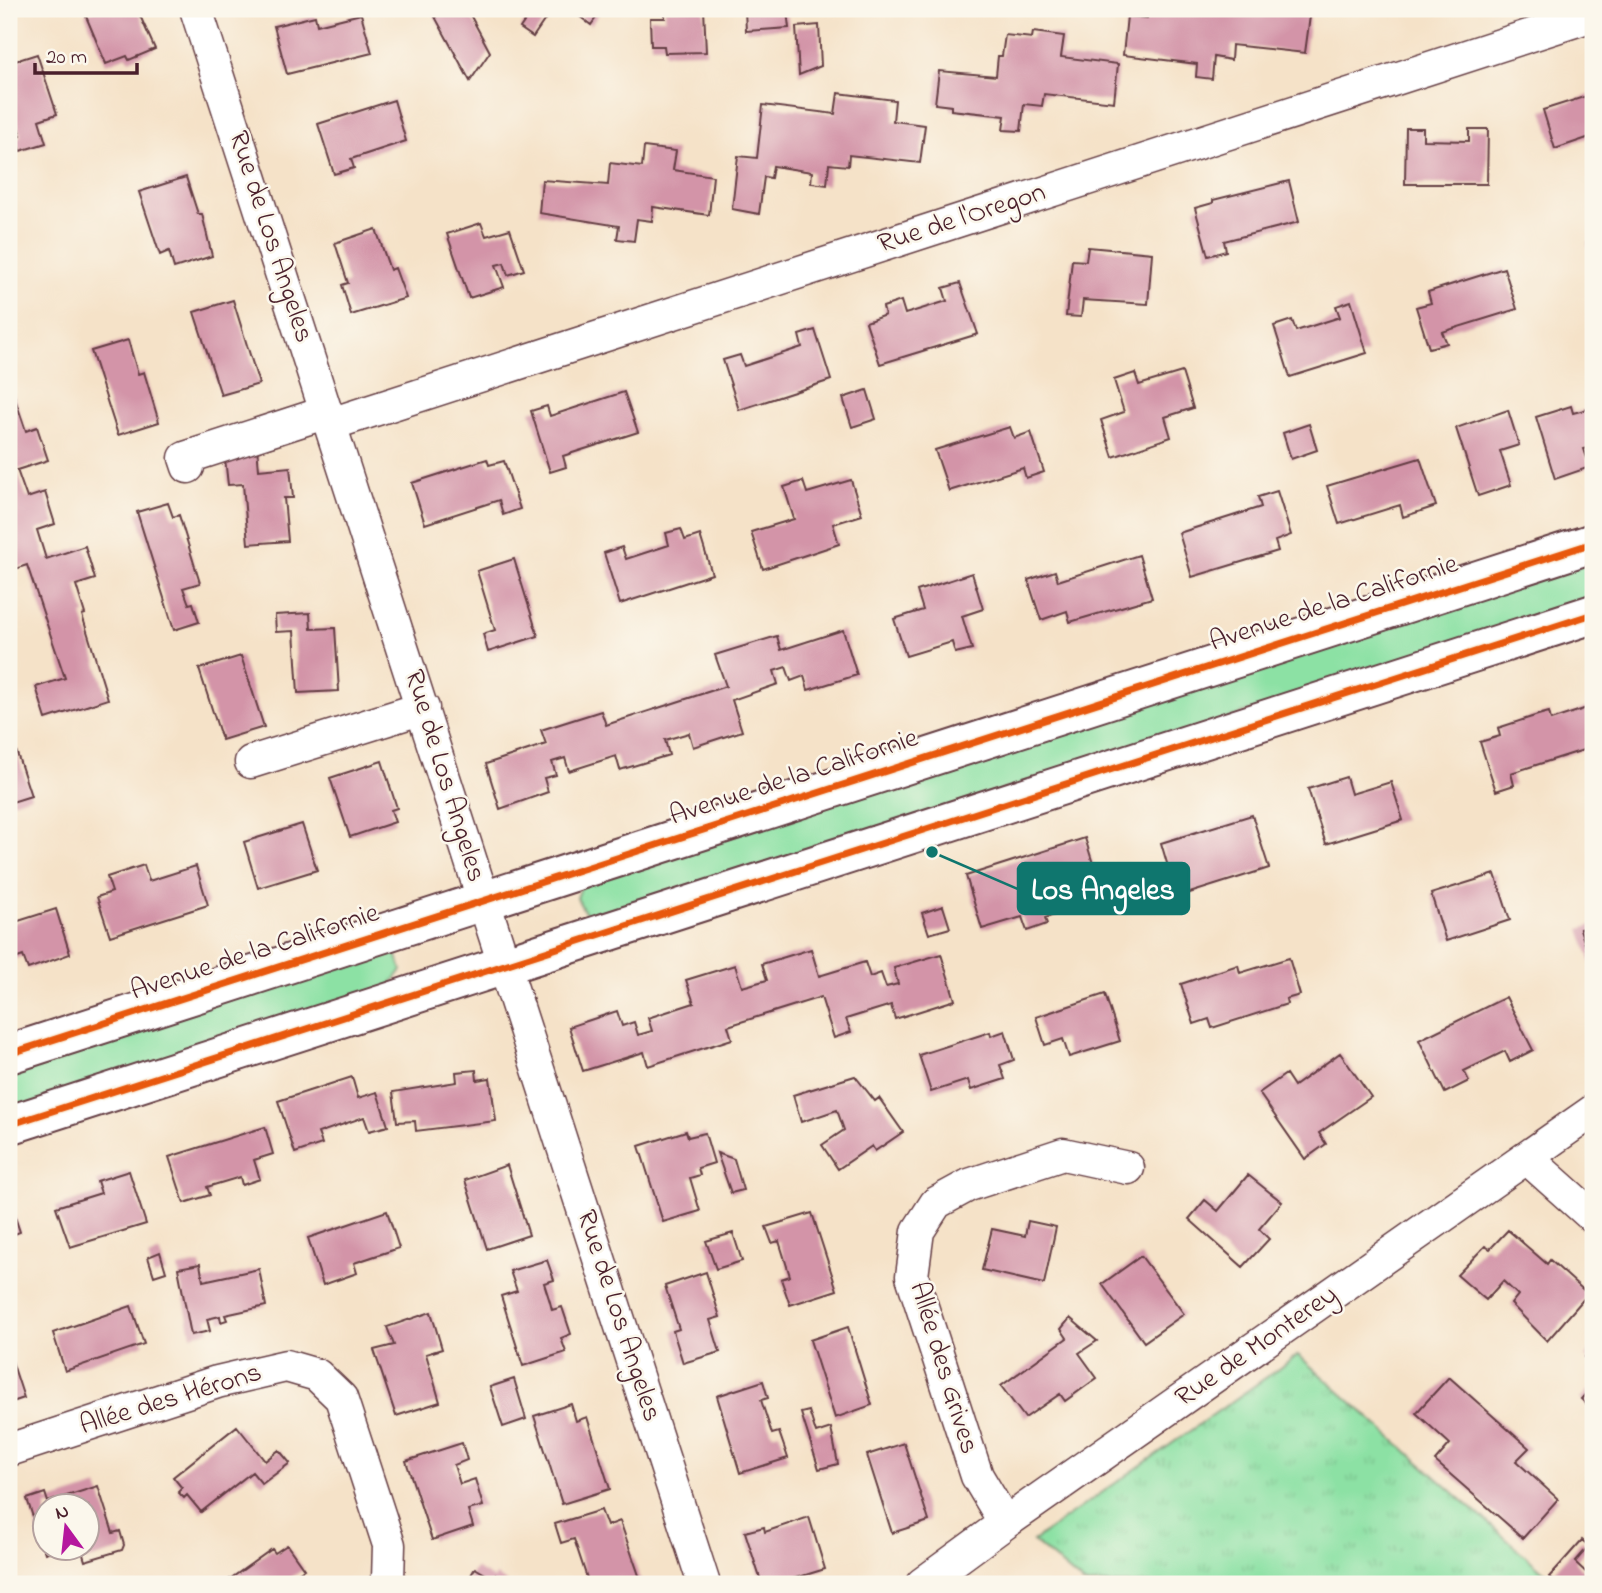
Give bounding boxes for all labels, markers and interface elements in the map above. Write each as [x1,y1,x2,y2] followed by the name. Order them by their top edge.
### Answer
[35,32,136,76] scale bar
[46,43,87,73] text: 20 m
[216,126,324,348] street label: Rue de Los Angeles
[873,173,1051,265] street label: Rue de l'Oregon
[1204,544,1464,664] street label: Avenue de la Californie
[392,665,496,887] street label: Rue de Los Angeles
[664,718,924,838] street label: Avenue de la Californie
[1018,863,1189,914] callout: Los Angeles
[1031,870,1175,915] text: Los Angeles
[125,893,385,1013] street label: Avenue de la Californie
[564,1205,672,1427] street label: Rue de Los Angeles
[1167,1276,1347,1418] street label: Rue de Monterey
[897,1277,989,1459] street label: Allée des Grives
[75,1353,267,1447] street label: Allée des Hérons
[32,1492,102,1562] north arrow
[53,1498,72,1528] text: N

